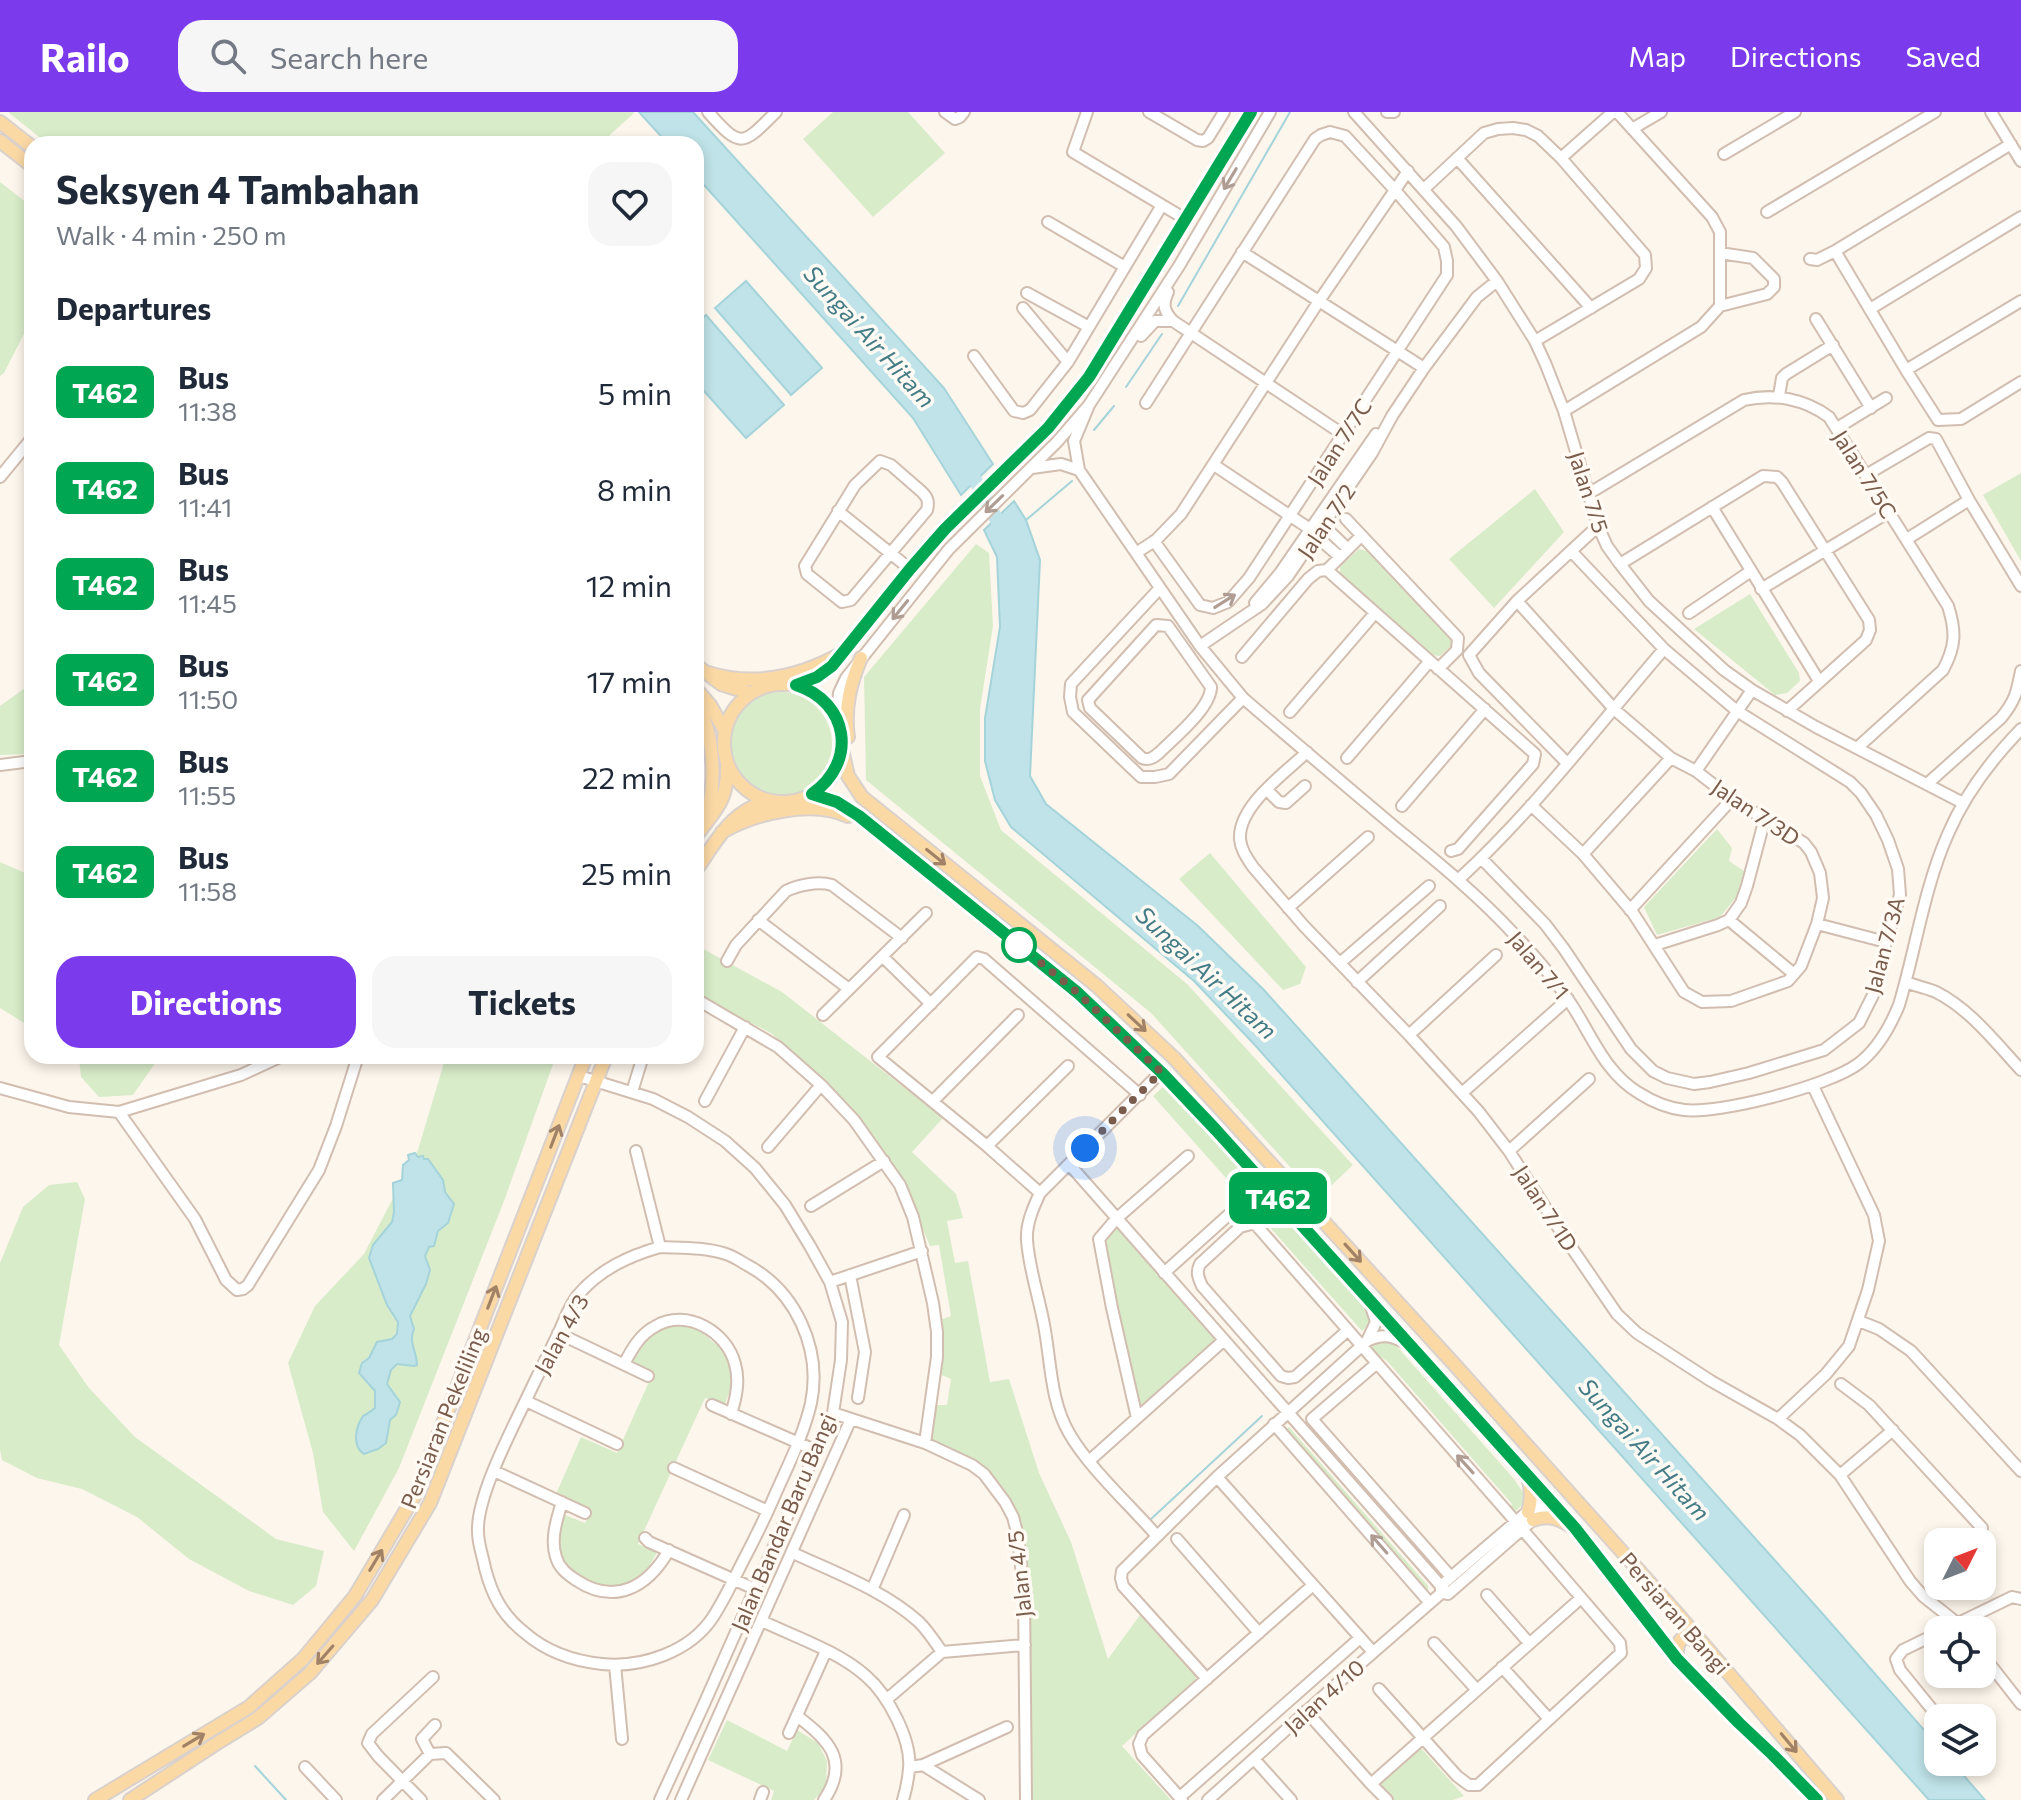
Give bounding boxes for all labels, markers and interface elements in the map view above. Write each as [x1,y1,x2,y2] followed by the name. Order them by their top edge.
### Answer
[178,20,738,92] search box
[40,33,130,80] text: Railo
[206,34,250,78] icon: search
[270,38,428,75] text: Search here
[1628,39,1686,73] text: Map
[1730,39,1861,73] text: Directions
[1905,39,1981,73] text: Saved
[588,162,672,246] button: heart
[56,165,419,212] text: Seksyen 4 Tambahan
[1222,167,1238,190] one-way arrow
[56,219,286,250] text: Walk · 4 min · 250 m
[798,259,942,413] water label: Sungai Air Hitam
[56,289,211,326] text: Departures
[178,358,229,395] text: Bus
[598,374,672,411] text: 5 min
[72,375,138,409] text: T462
[1301,393,1377,491] street label: Jalan 7/7C
[178,395,237,426] text: 11:38
[1827,425,1903,523] street label: Jalan 7/5C
[1563,448,1615,536] street label: Jalan 7/5
[178,454,229,491] text: Bus
[597,470,672,507] text: 8 min
[72,471,138,505] text: T462
[1291,479,1361,563] street label: Jalan 7/2
[178,491,232,522] text: 11:41
[985,494,1004,513] one-way arrow
[178,550,229,587] text: Bus
[586,566,672,603] text: 12 min
[72,567,138,601] text: T462
[178,587,237,618] text: 11:45
[1213,593,1235,609] one-way arrow
[891,599,908,620] one-way arrow
[178,646,229,683] text: Bus
[587,662,672,699] text: 17 min
[72,663,138,697] text: T462
[178,683,238,714] text: 11:50
[178,742,229,779] text: Bus
[582,758,672,795] text: 22 min
[72,759,138,793] text: T462
[1707,773,1805,851] street label: Jalan 7/3D
[178,779,236,810] text: 11:55
[178,838,229,875] text: Bus
[925,849,946,866] one-way arrow
[581,854,672,891] text: 25 min
[72,855,138,889] text: T462
[178,875,237,906] text: 11:58
[1858,894,1910,996] street label: Jalan 7/3A
[1131,899,1283,1045] water label: Sungai Air Hitam
[1503,925,1575,1005] street label: Jalan 7/1
[1002,928,1036,962] unlabelled marker
[56,956,356,1048] button: Directions
[372,956,672,1048] button: Tickets
[1126,1013,1146,1031] one-way arrow
[549,1124,563,1149] one-way arrow
[1065,1128,1105,1168] your location
[1508,1160,1584,1256] street label: Jalan 7/1D
[1222,1172,1334,1224] line badge: T462
[1245,1181,1311,1215] text: T462
[1343,1243,1361,1263] one-way arrow
[486,1285,500,1310] one-way arrow
[528,1289,594,1379] street label: Jalan 4/3
[394,1324,492,1512] street label: Persiaran Pekeliling
[1573,1372,1717,1526] water label: Sungai Air Hitam
[725,1409,841,1635] street label: Jalan Bandar Baru Bangi
[1456,1454,1474,1474] one-way arrow
[1924,1528,1996,1600] north arrow
[1924,1528,1996,1776] map controls
[1001,1529,1037,1619] street label: Jalan 4/5
[1370,1534,1388,1554] one-way arrow
[1614,1546,1736,1680] street label: Persiaran Bangi
[369,1549,385,1572] one-way arrow
[1924,1616,1996,1688] button: locate
[316,1645,334,1665] one-way arrow
[1278,1653,1370,1739] street label: Jalan 4/10
[1924,1704,1996,1776] button: layers
[182,1732,205,1748] one-way arrow
[1780,1733,1798,1753] one-way arrow

